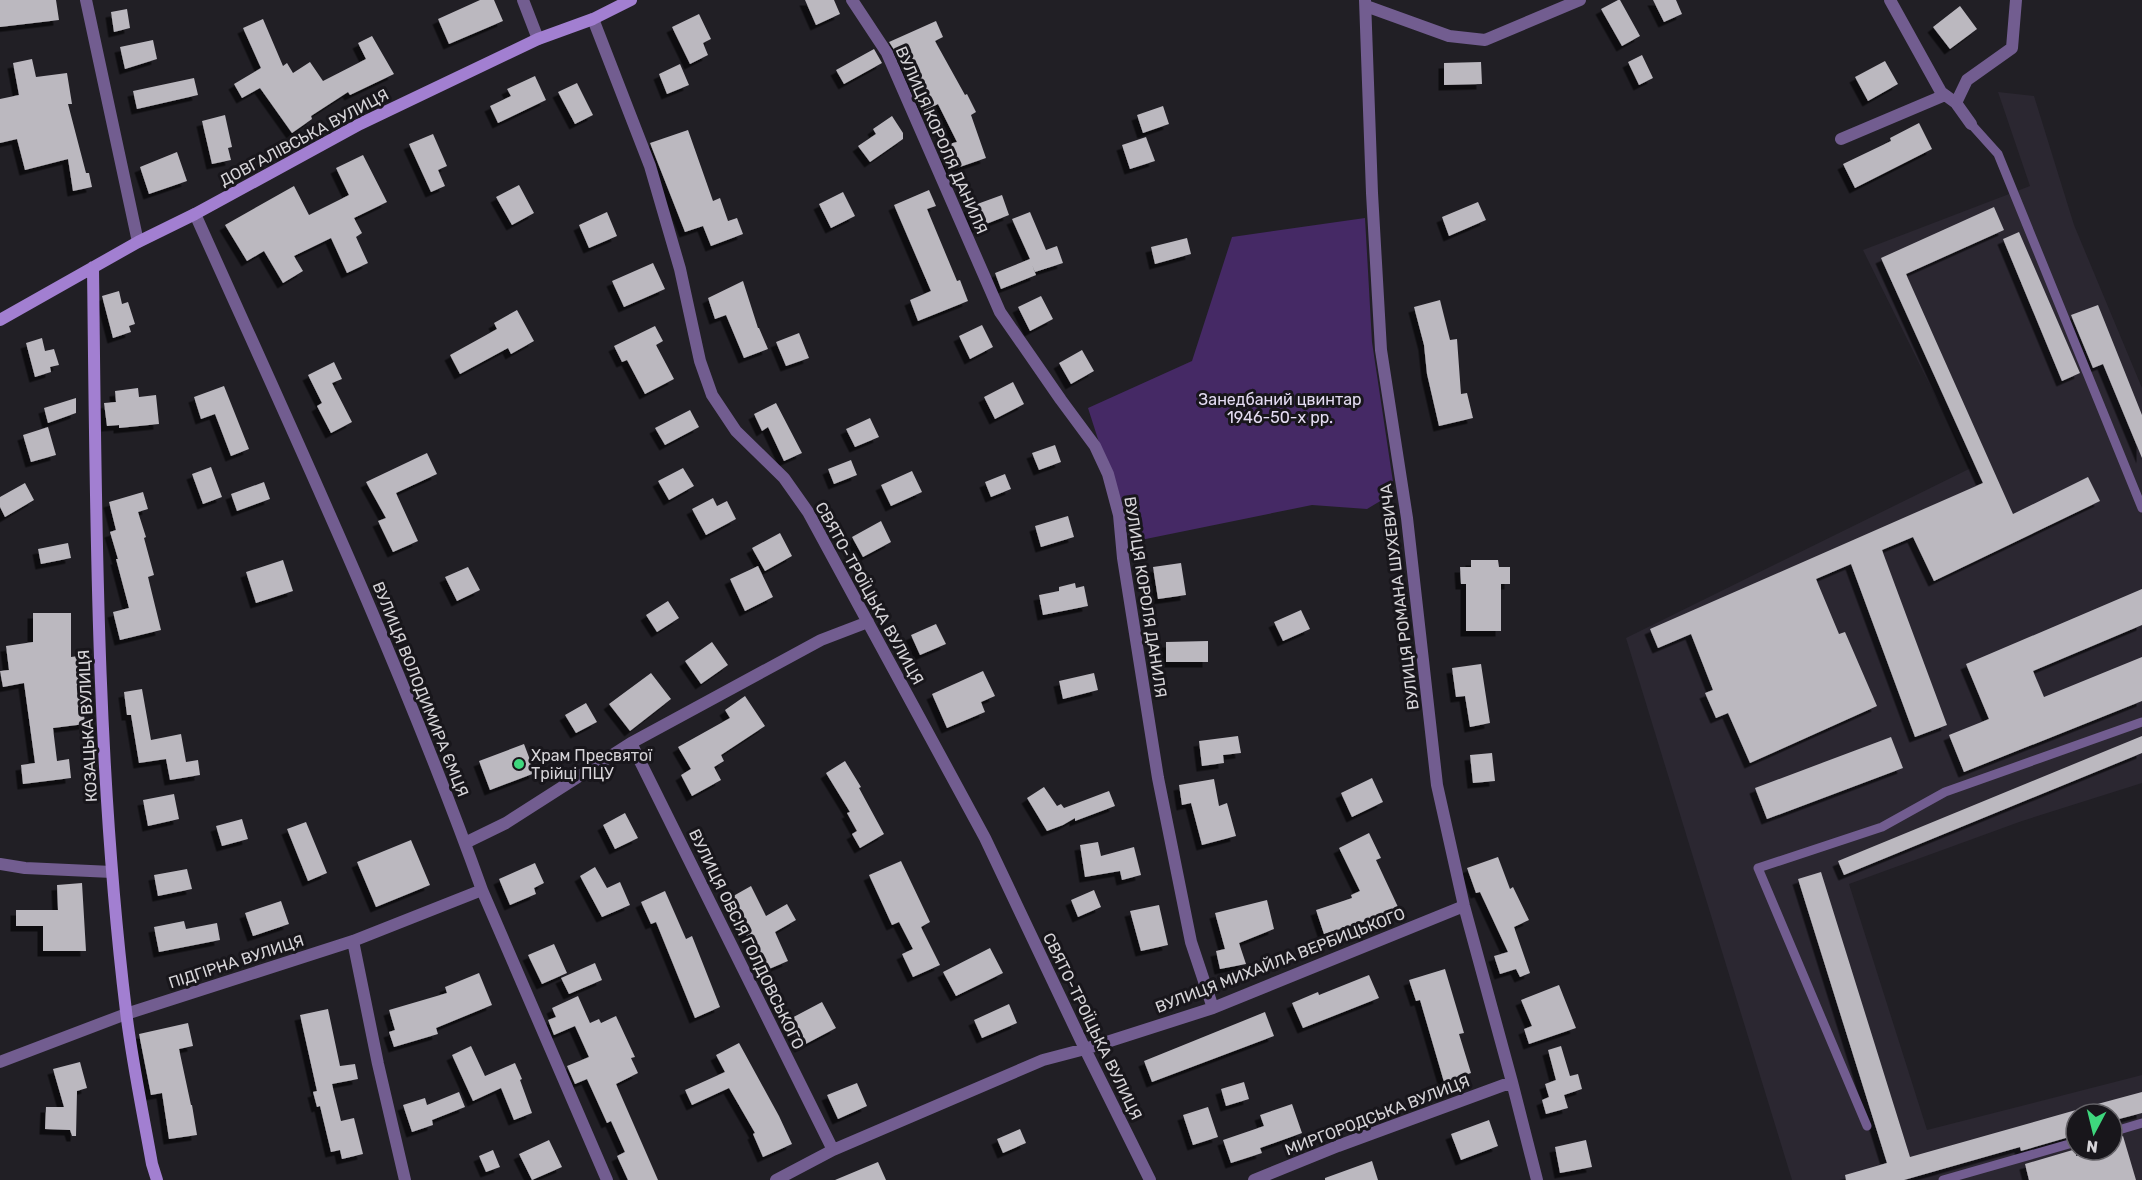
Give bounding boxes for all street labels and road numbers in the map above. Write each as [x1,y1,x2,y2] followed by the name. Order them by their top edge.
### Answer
[892,43,992,237] street label: ВУЛИЦЯ КОРОЛЯ ДАНИЛЯ
[217,85,392,190] street label: ДОВГАЛІВСЬКА ВУЛИЦЯ
[1376,482,1423,711] street label: ВУЛИЦЯ РОМАНА ШУХЕВИЧА
[1120,495,1171,699] street label: ВУЛИЦЯ КОРОЛЯ ДАНИЛЯ
[811,499,928,688] street label: СВЯТО-ТРОЇЦЬКА ВУЛИЦЯ
[369,579,473,800] street label: ВУЛИЦЯ ВОЛОДИМИРА ЄМЦЯ
[74,649,101,803] street label: КОЗАЦЬКА ВУЛИЦЯ
[685,826,808,1052] street label: ВУЛИЦЯ ОВСІЯ ГОЛДОВСЬКОГО
[1153,904,1408,1017] street label: ВУЛИЦЯ МИХАЙЛА ВЕРБИЦЬКОГО
[1039,930,1146,1123] street label: СВЯТО-ТРОЇЦЬКА ВУЛИЦЯ
[166,931,306,992] street label: ПІДГІРНА ВУЛИЦЯ
[1282,1071,1472,1160] street label: МИРГОРОДСЬКА ВУЛИЦЯ

